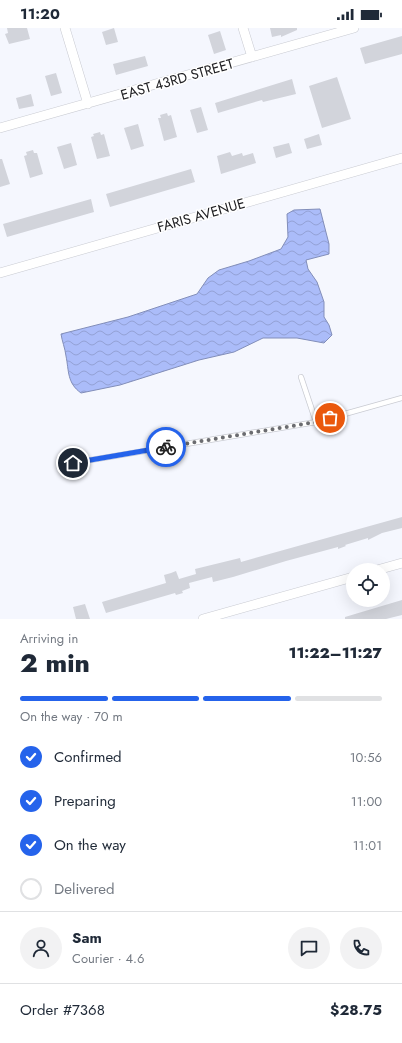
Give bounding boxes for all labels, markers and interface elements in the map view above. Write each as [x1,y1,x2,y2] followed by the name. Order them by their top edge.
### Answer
[20,3,60,25] text: 11:20
[118,53,236,105] street label: EAST 43RD STREET
[155,193,247,237] street label: FARIS AVENUE
[313,401,347,435] pin
[319,407,341,429] icon: bag
[146,427,186,467] courier
[155,436,177,458] icon: bike
[56,446,90,480] pin
[62,452,84,474] icon: home
[346,563,390,607] map controls
[346,563,390,607] button: locate
[20,629,78,648] text: Arriving in
[288,642,382,664] text: 11:22–11:27
[20,644,90,682] text: 2 min
[20,707,123,726] text: On the way · 70 m
[20,746,42,768] icon: check
[54,746,122,768] text: Confirmed
[350,748,382,767] text: 10:56
[20,790,42,812] icon: check
[54,790,116,812] text: Preparing
[351,792,382,811] text: 11:00
[20,834,42,856] icon: check
[54,834,126,856] text: On the way
[353,836,382,855] text: 11:01
[54,878,115,900] text: Delivered
[20,927,62,969] button: person
[72,927,102,949] text: Sam
[288,927,330,969] button: chat
[340,927,382,969] button: phone
[72,949,145,968] text: Courier · 4.6
[20,999,105,1021] text: Order #7368
[330,999,382,1021] text: $28.75

